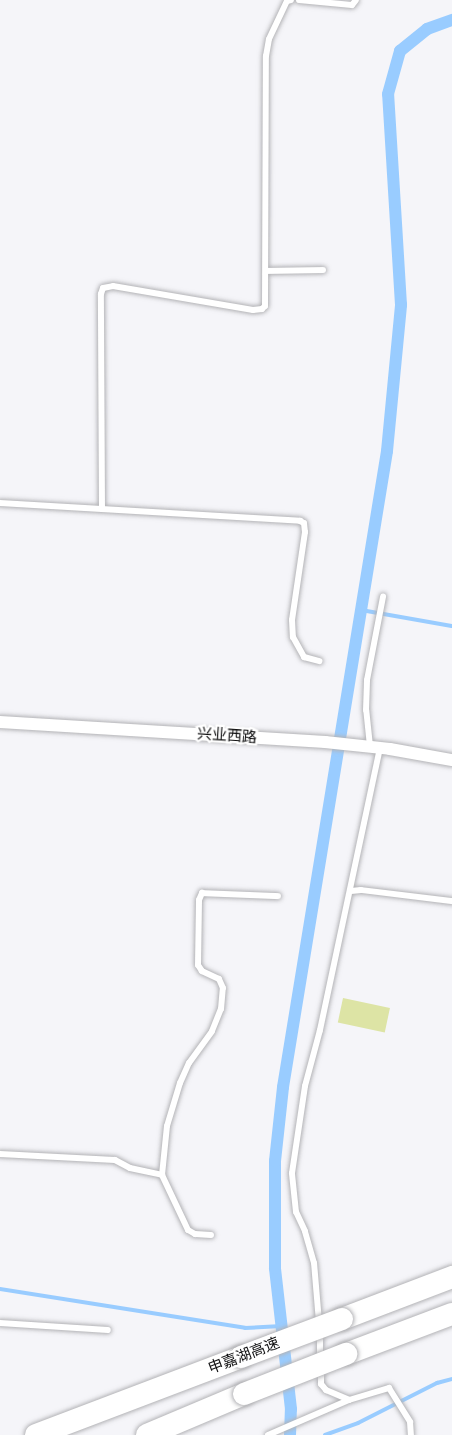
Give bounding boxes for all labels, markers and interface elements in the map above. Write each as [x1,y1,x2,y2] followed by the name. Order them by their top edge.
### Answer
[196,725,258,747] street label: 兴业西路
[206,1334,282,1378] street label: 申嘉湖高速

